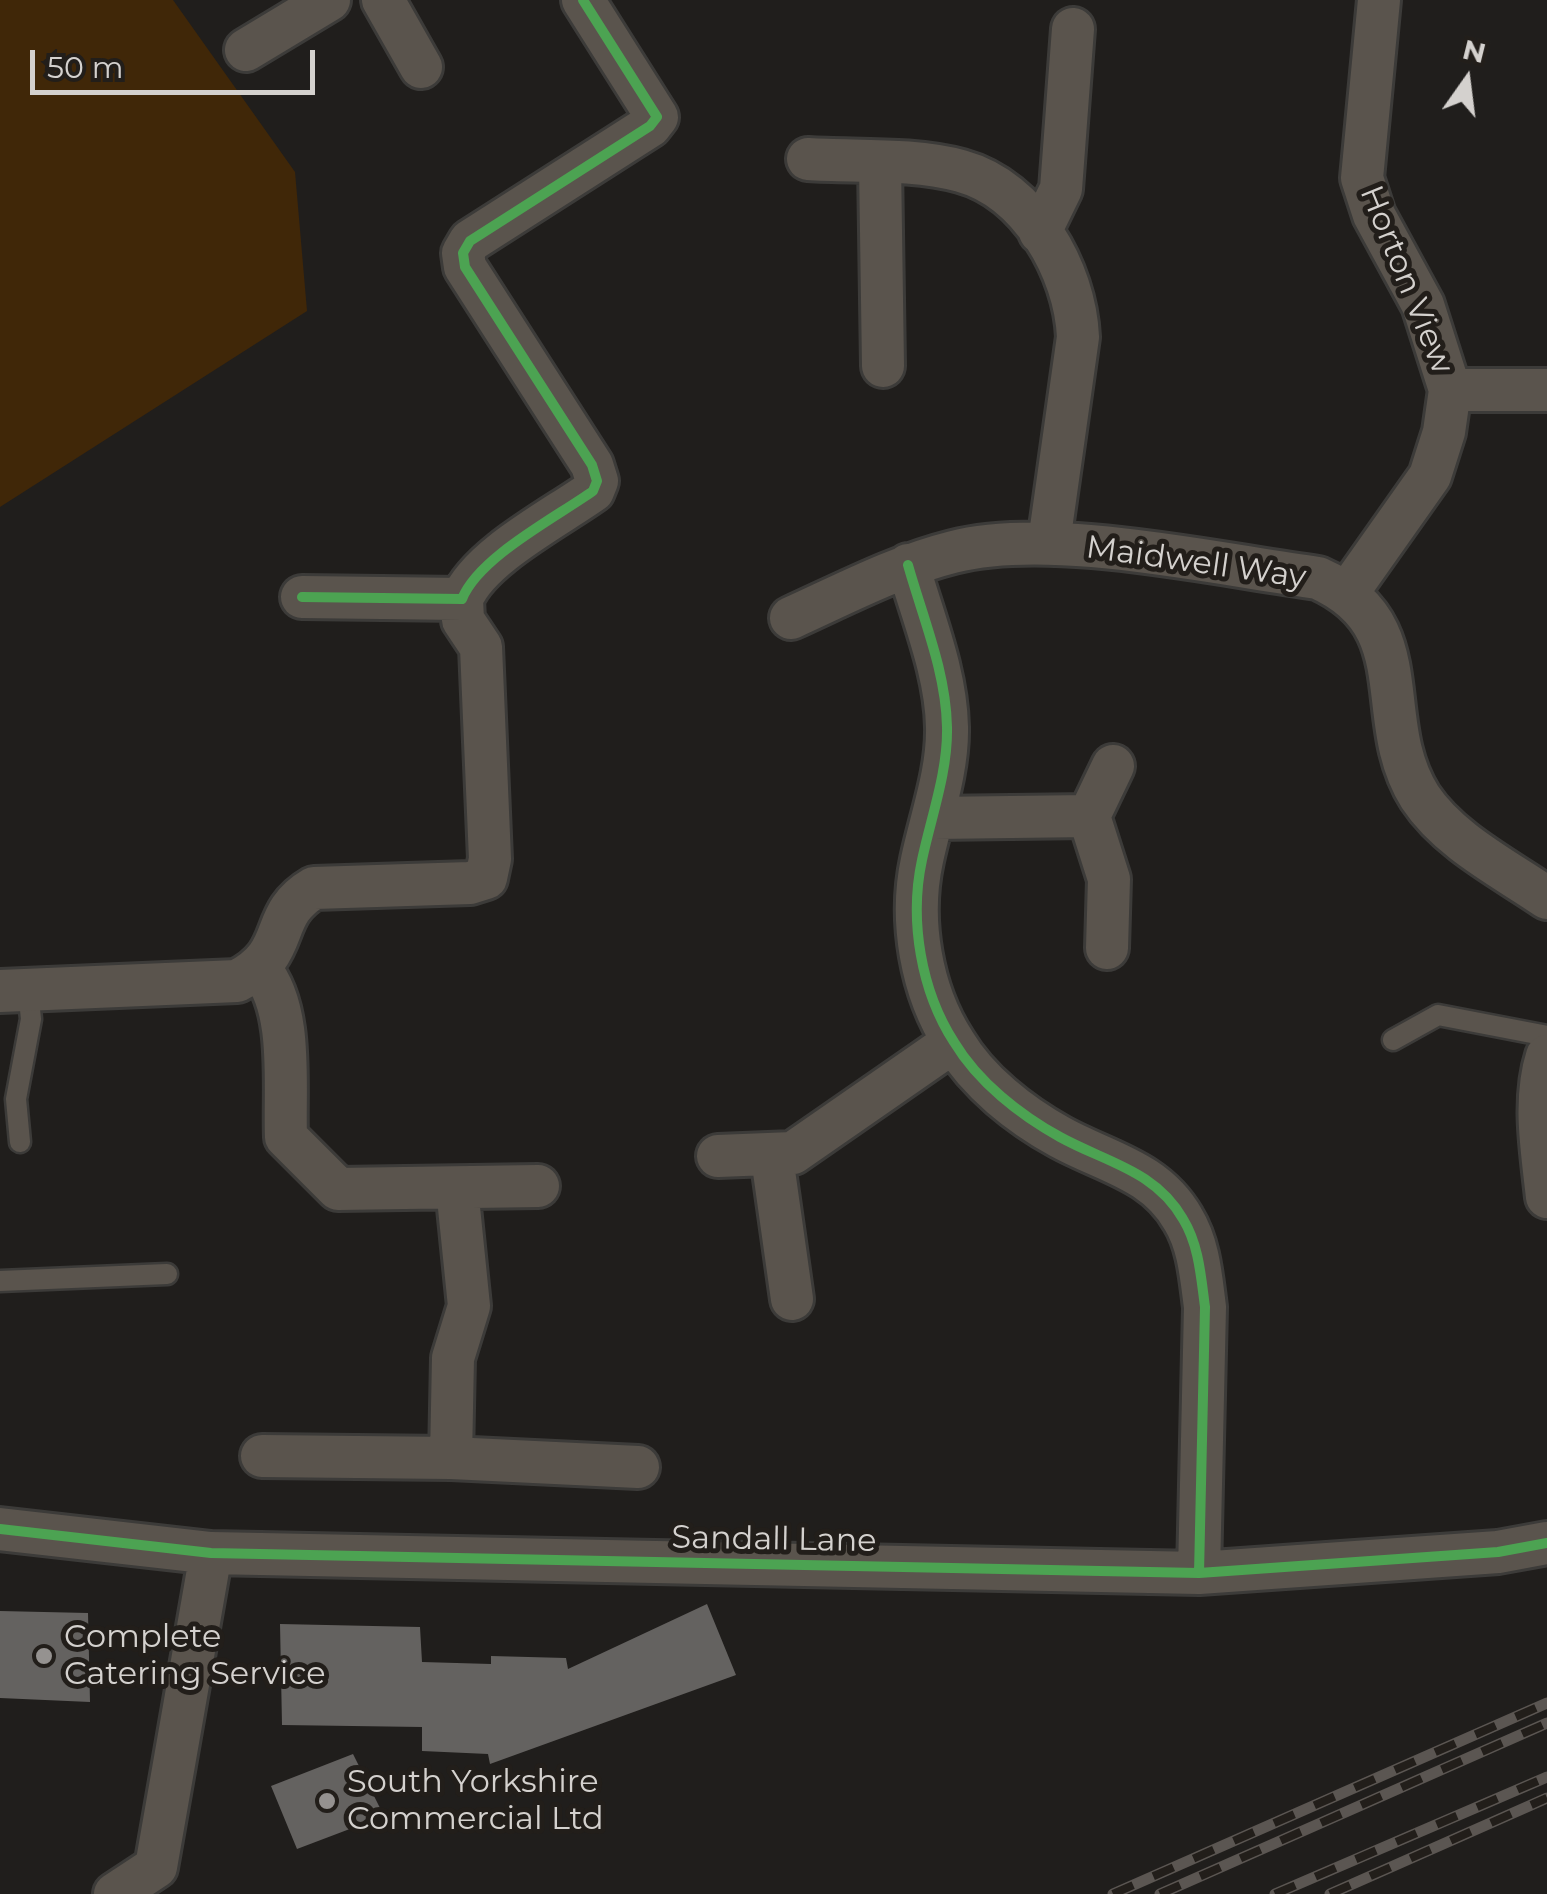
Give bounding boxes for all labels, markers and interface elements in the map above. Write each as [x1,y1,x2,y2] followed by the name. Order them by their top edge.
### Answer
[35,30,320,92] scale bar
[1417,30,1517,130] north arrow
[1459,32,1489,70] text: N
[47,49,124,86] text: 50 m
[1351,180,1461,380] street label: Horton View
[1084,529,1308,597] street label: Maidwell Way
[671,1519,877,1561] street label: Sandall Lane
[64,1619,325,1694] place label: Complete Catering Service
[33,1645,55,1667] marker: Complete Catering Service
[347,1764,604,1839] place label: South Yorkshire Commercial Ltd
[316,1790,338,1812] marker: South Yorkshire Commercial Ltd

